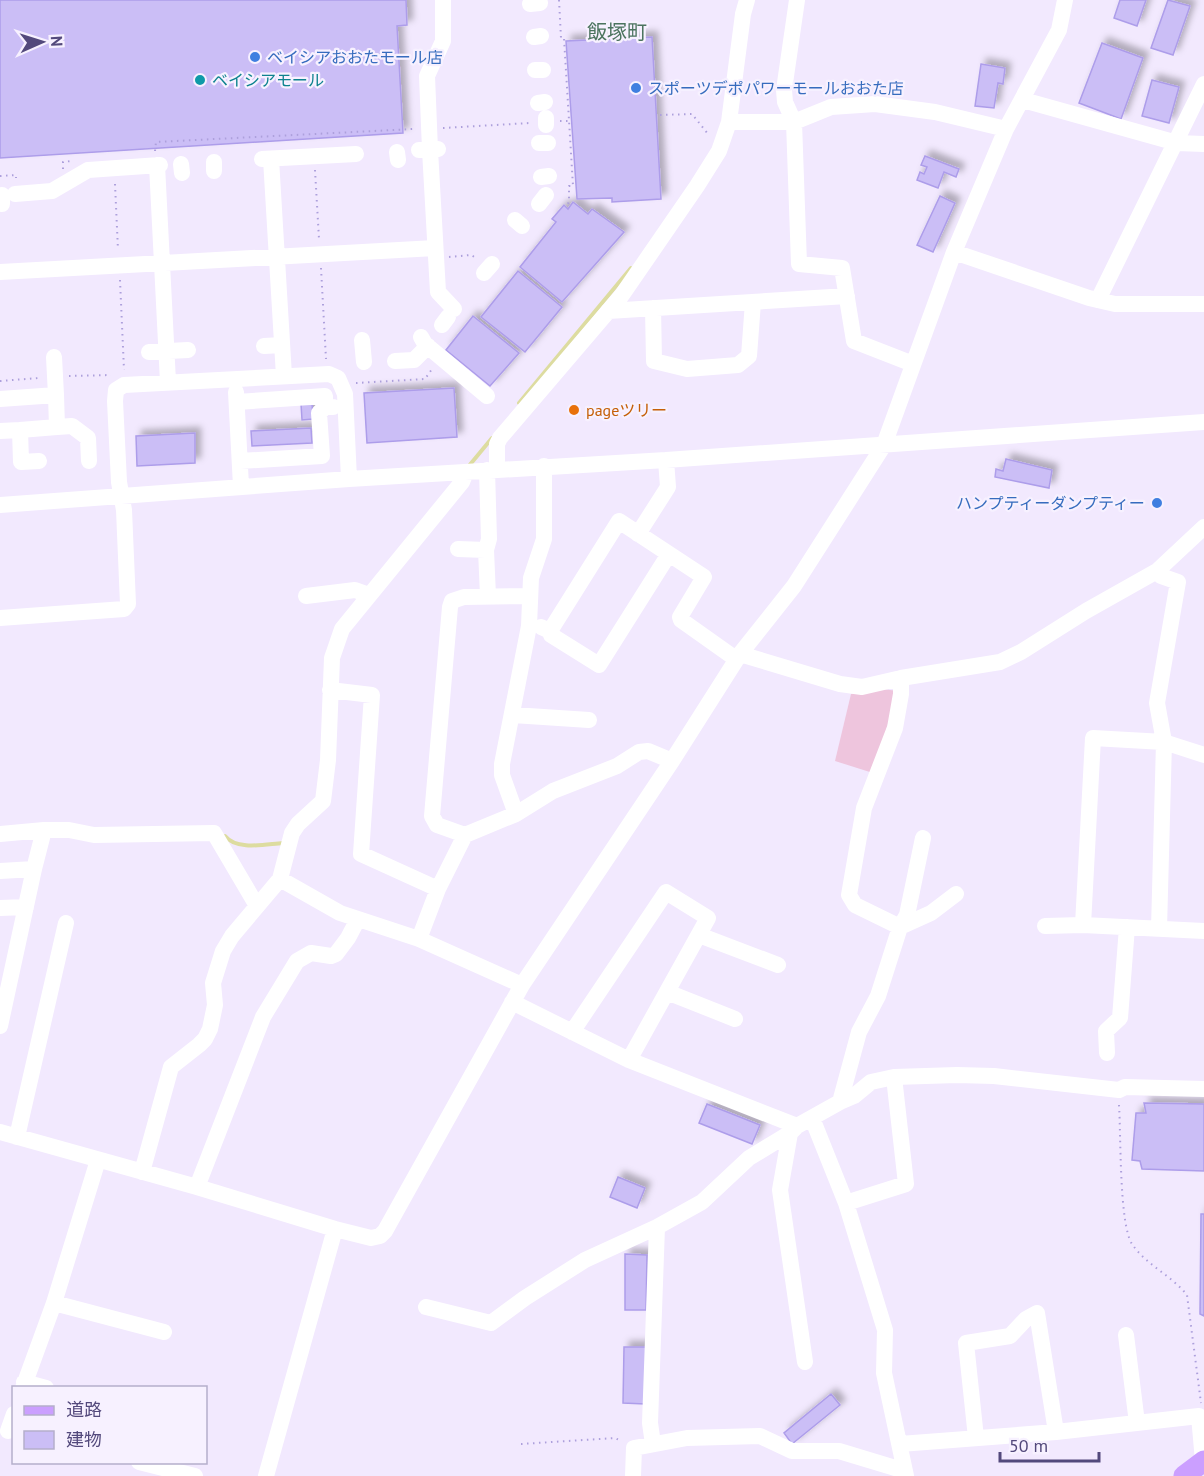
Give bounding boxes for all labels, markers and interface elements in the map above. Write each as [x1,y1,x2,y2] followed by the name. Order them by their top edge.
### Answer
[12,12,72,72] north arrow
[587,19,647,45] district label: 飯塚町
[47,35,67,47] text: N
[267,47,443,67] place label: ベイシアおおたモール店
[248,50,262,64] marker: ベイシアおおたモール店
[212,70,324,90] place label: ベイシアモール
[193,73,207,87] marker: ベイシアモール
[648,78,904,98] place label: スポーツデポパワーモールおおた店
[629,81,643,95] marker: スポーツデポパワーモールおおた店
[586,400,667,420] place label: pageツリー
[567,403,581,417] marker: pageツリー
[956,493,1145,513] place label: ハンプティーダンプティー
[1150,496,1164,510] marker: ハンプティーダンプティー
[12,1386,207,1464] legend
[66,1398,102,1421] text: 道路
[1000,1425,1099,1463] scale bar
[66,1428,102,1451] text: 建物
[1009,1434,1048,1457] text: 50 m

